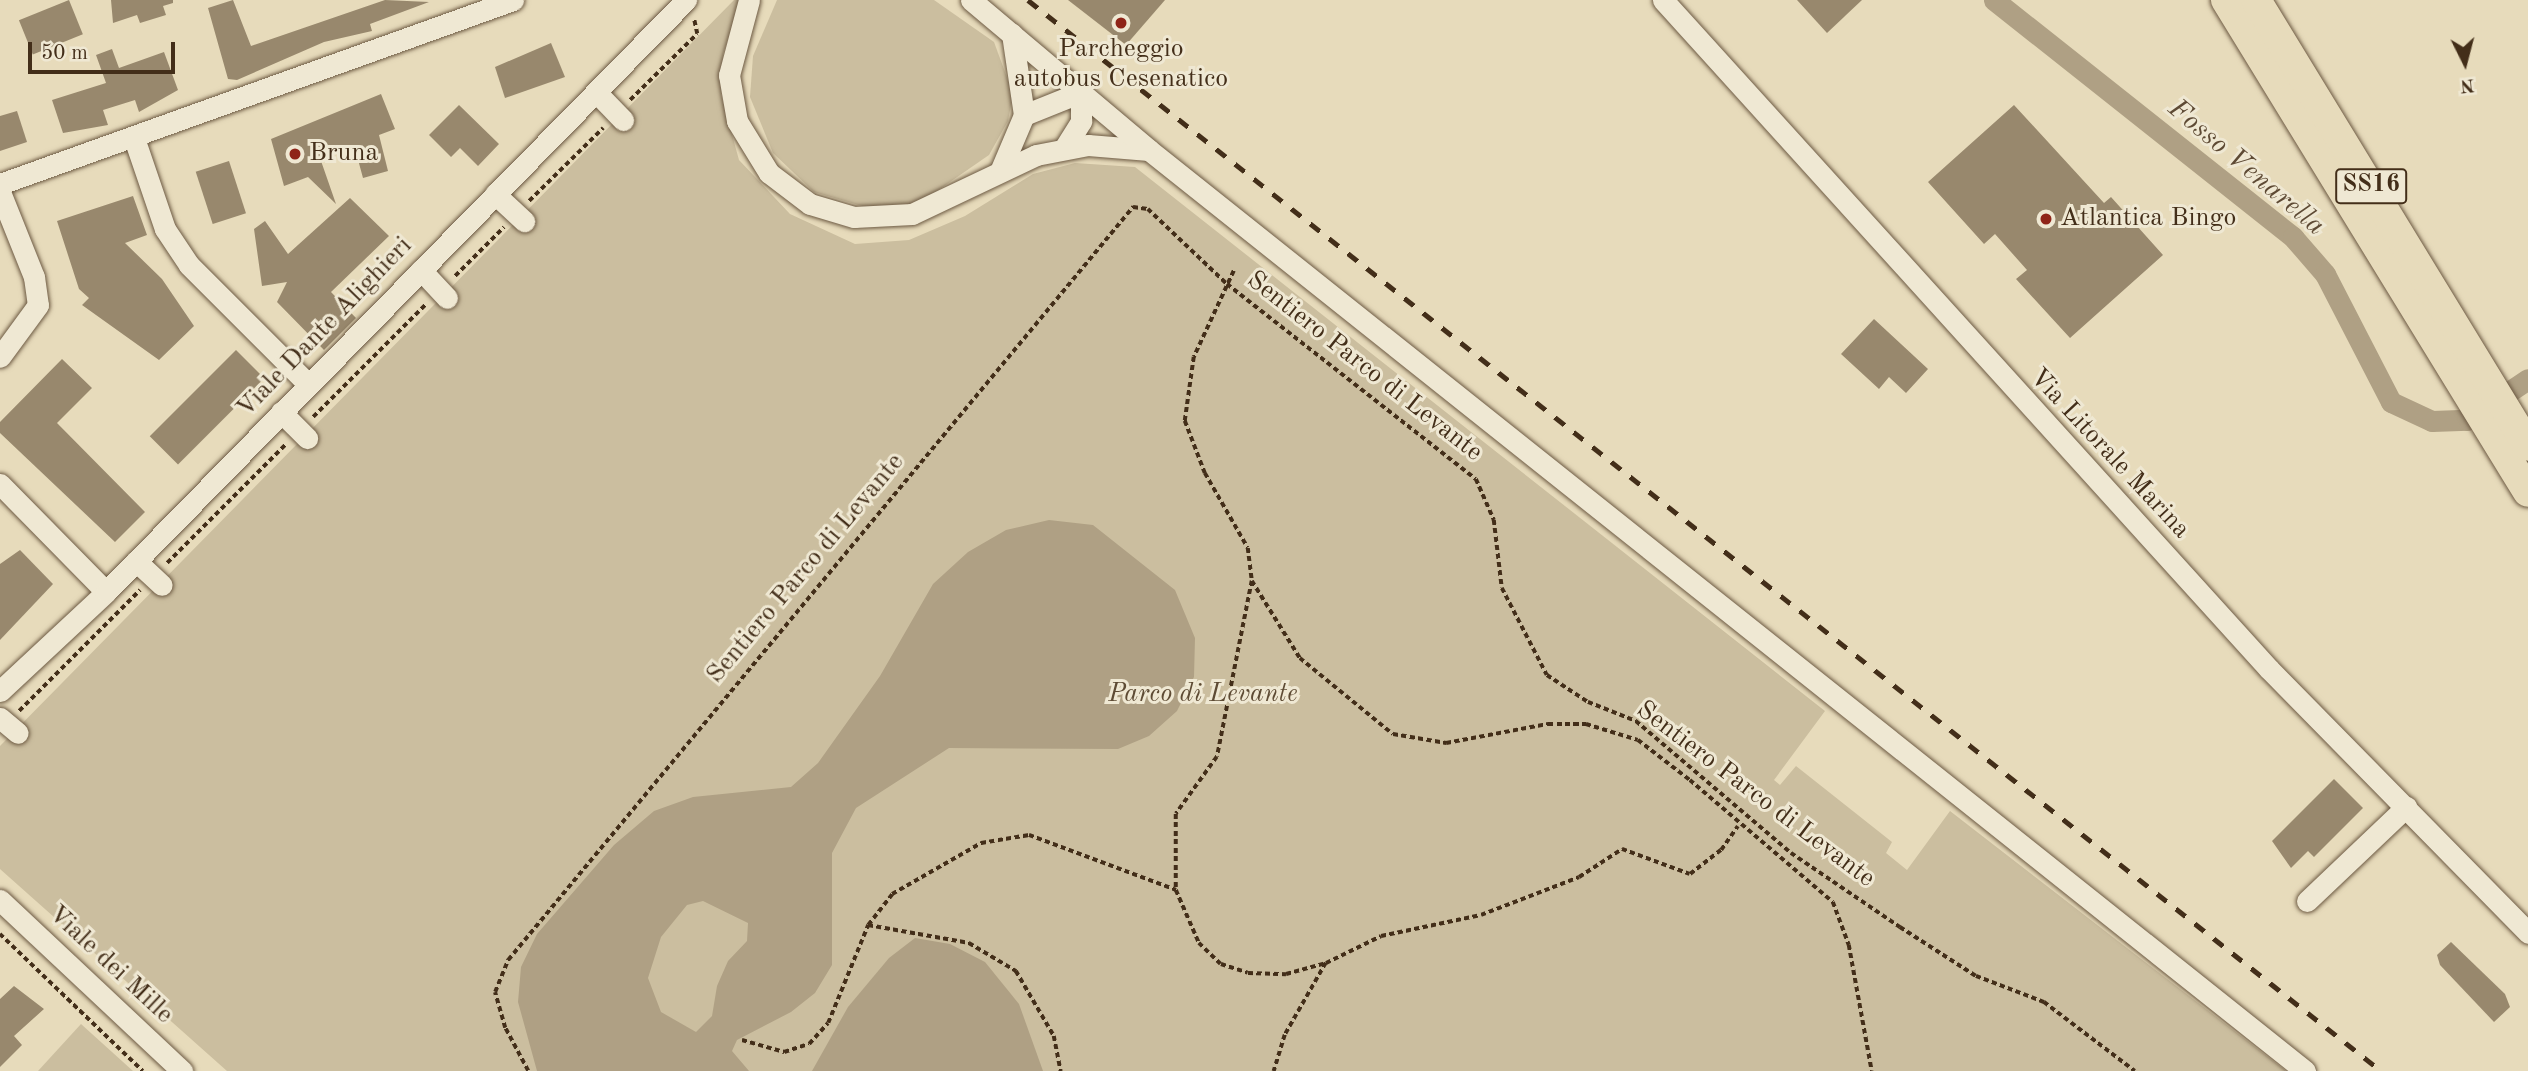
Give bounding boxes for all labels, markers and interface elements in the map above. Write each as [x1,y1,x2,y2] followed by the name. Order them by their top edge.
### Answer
[1113,15,1129,31] marker: Parcheggio autobus Cesenatico
[32,28,178,72] scale bar
[2430,28,2500,98] north arrow
[1014,34,1228,96] place label: Parcheggio autobus Cesenatico
[41,43,88,64] text: 50 m
[2459,74,2475,95] text: N
[2161,93,2331,243] water label: Fosso Venarella
[309,138,378,170] place label: Bruna
[287,146,303,162] marker: Bruna
[2334,166,2408,206] road number: SS16
[2060,203,2236,235] place label: Atlantica Bingo
[2038,211,2054,227] marker: Atlantica Bingo
[231,231,419,425] street label: Viale Dante Alighieri
[1240,265,1488,469] street label: Sentiero Parco di Levante
[2022,362,2196,546] street label: Via Litorale Marina
[701,448,911,690] street label: Sentiero Parco di Levante
[1108,679,1298,711] park label: Parco di Levante
[1630,695,1880,895] street label: Sentiero Parco di Levante
[41,899,179,1031] street label: Viale dei Mille

